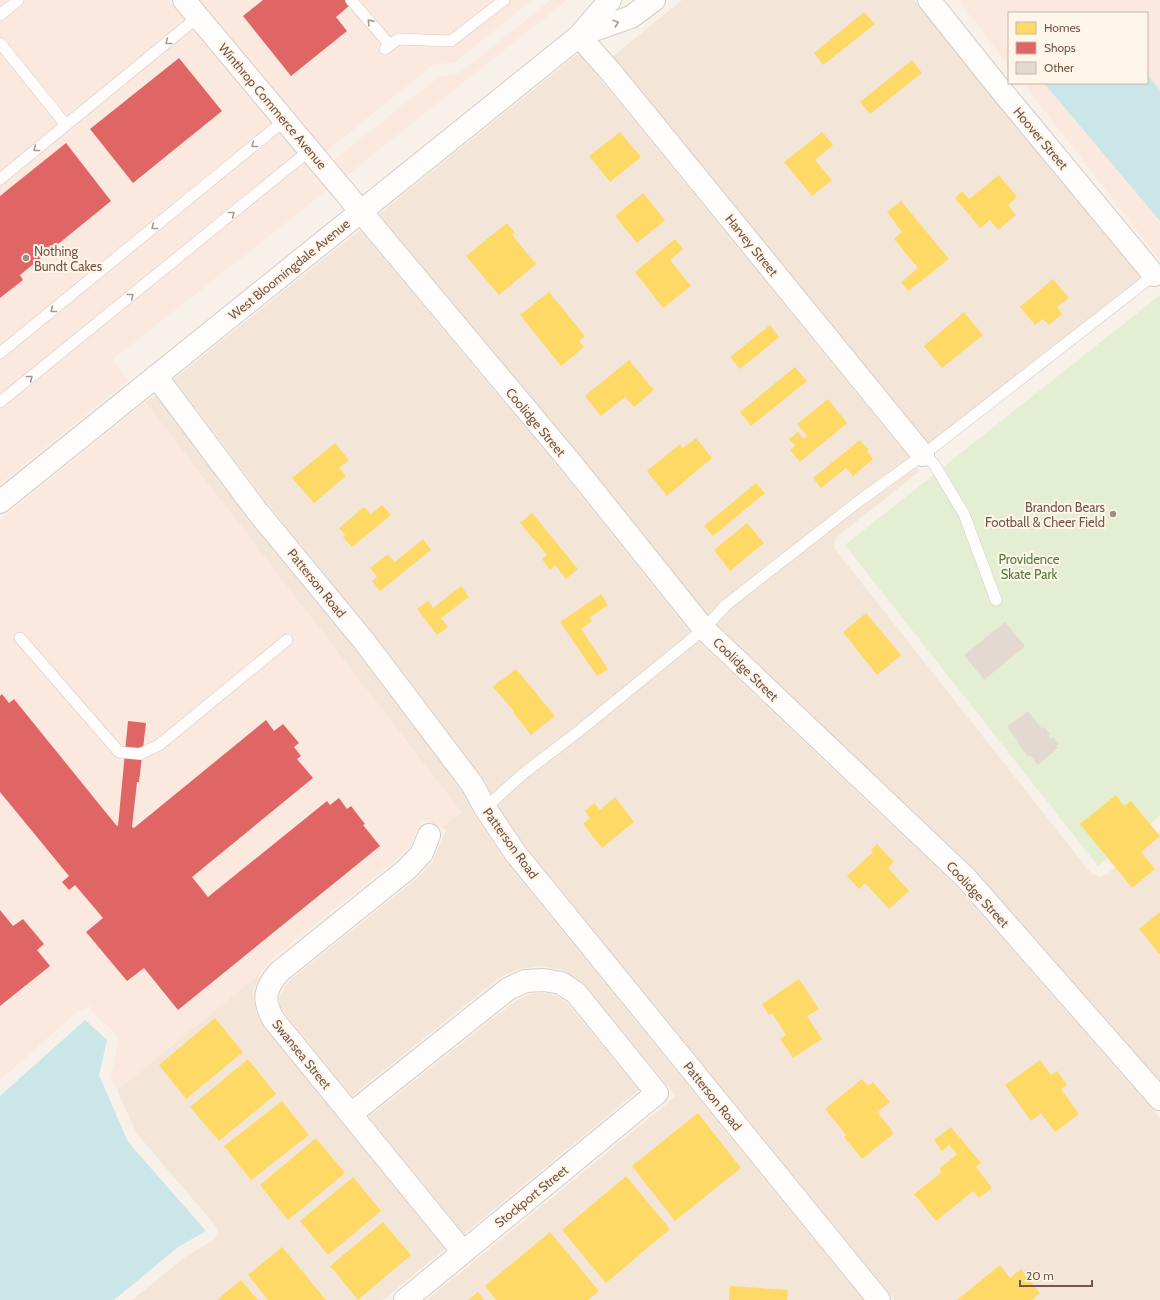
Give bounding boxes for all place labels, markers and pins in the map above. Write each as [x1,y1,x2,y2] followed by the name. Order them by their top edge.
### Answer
[34,243,103,274] place label: Nothing Bundt Cakes
[21,253,31,263] marker: Nothing Bundt Cakes
[985,499,1106,530] place label: Brandon Bears Football & Cheer Field
[1108,509,1118,519] marker: Brandon Bears Football & Cheer Field

